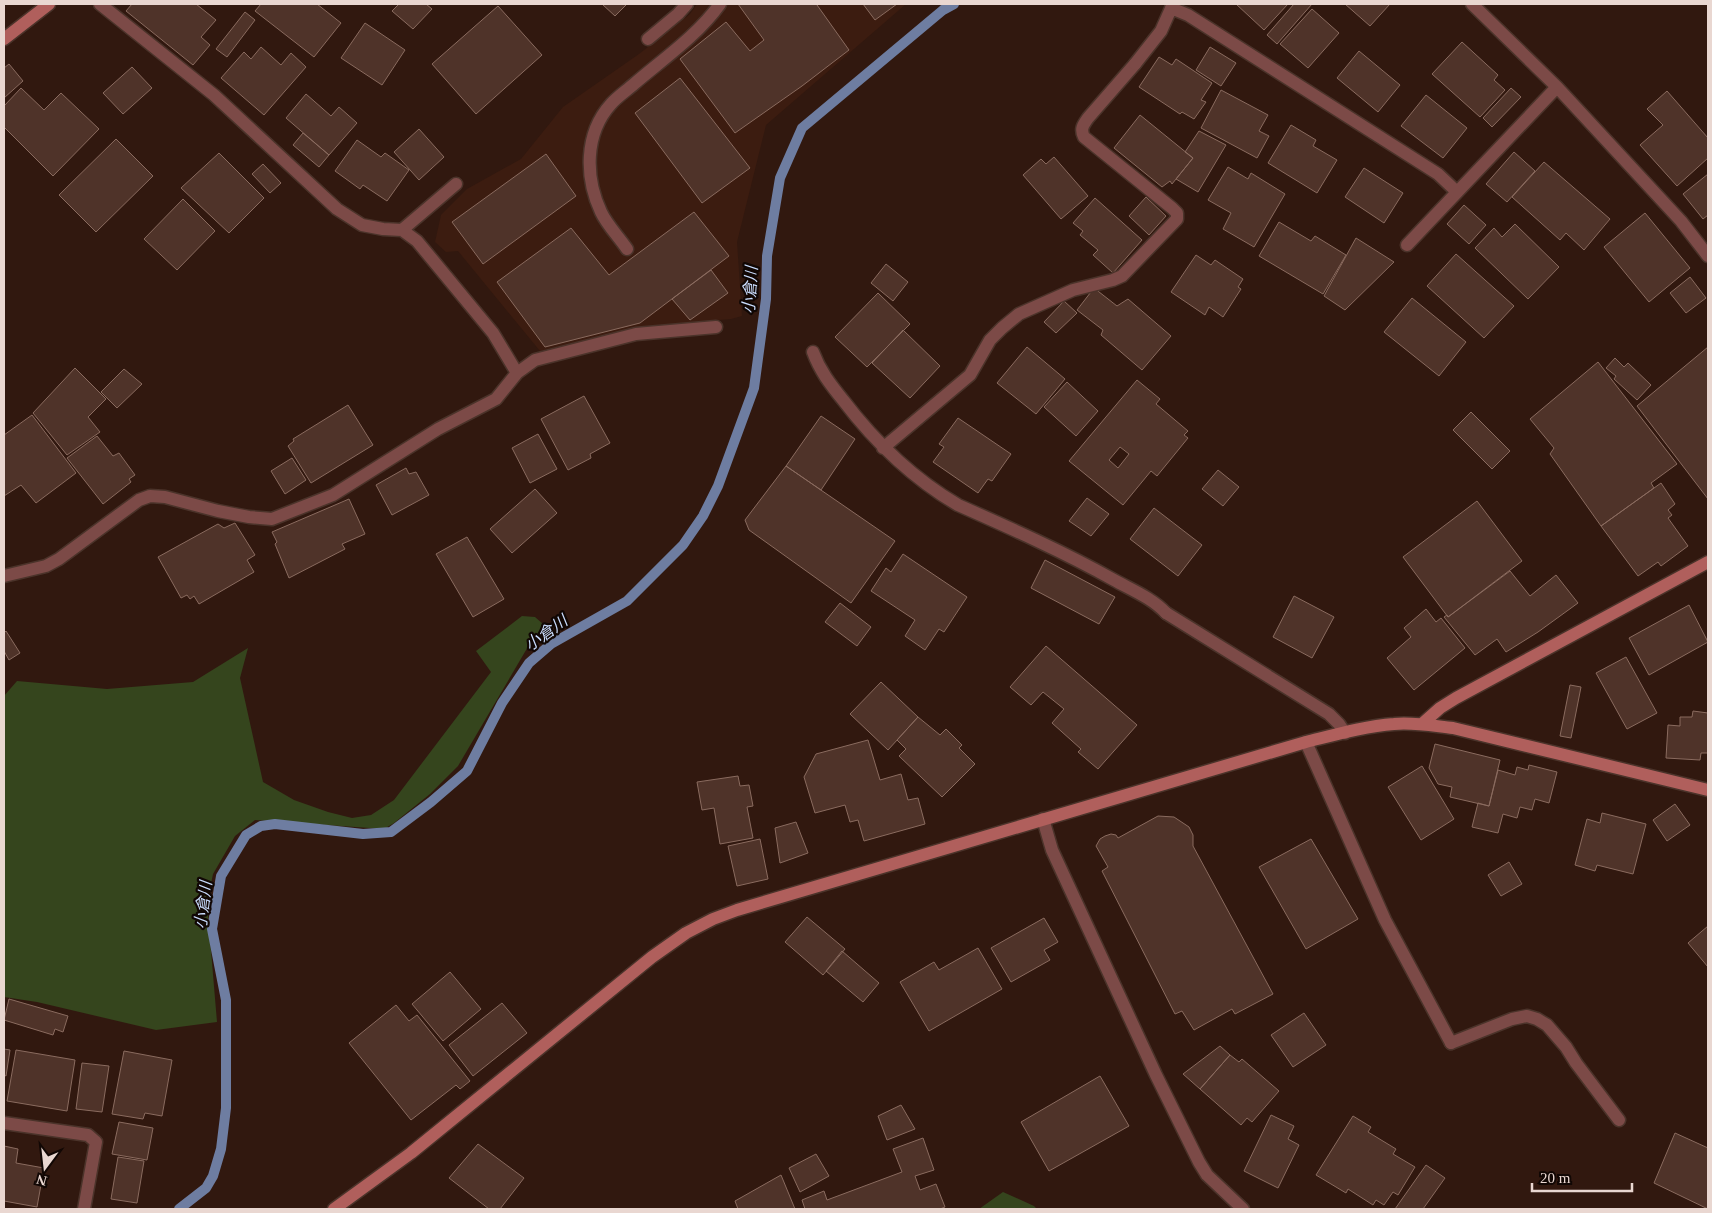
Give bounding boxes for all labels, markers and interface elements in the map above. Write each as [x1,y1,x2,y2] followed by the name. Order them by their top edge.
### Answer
[740,263,760,315] water label: 小倉川
[522,611,572,654] water label: 小倉川
[192,878,215,930] water label: 小倉川
[20,1143,70,1193] north arrow
[1532,1160,1632,1192] scale bar
[1540,1170,1571,1186] text: 20 m
[35,1172,49,1189] text: N

